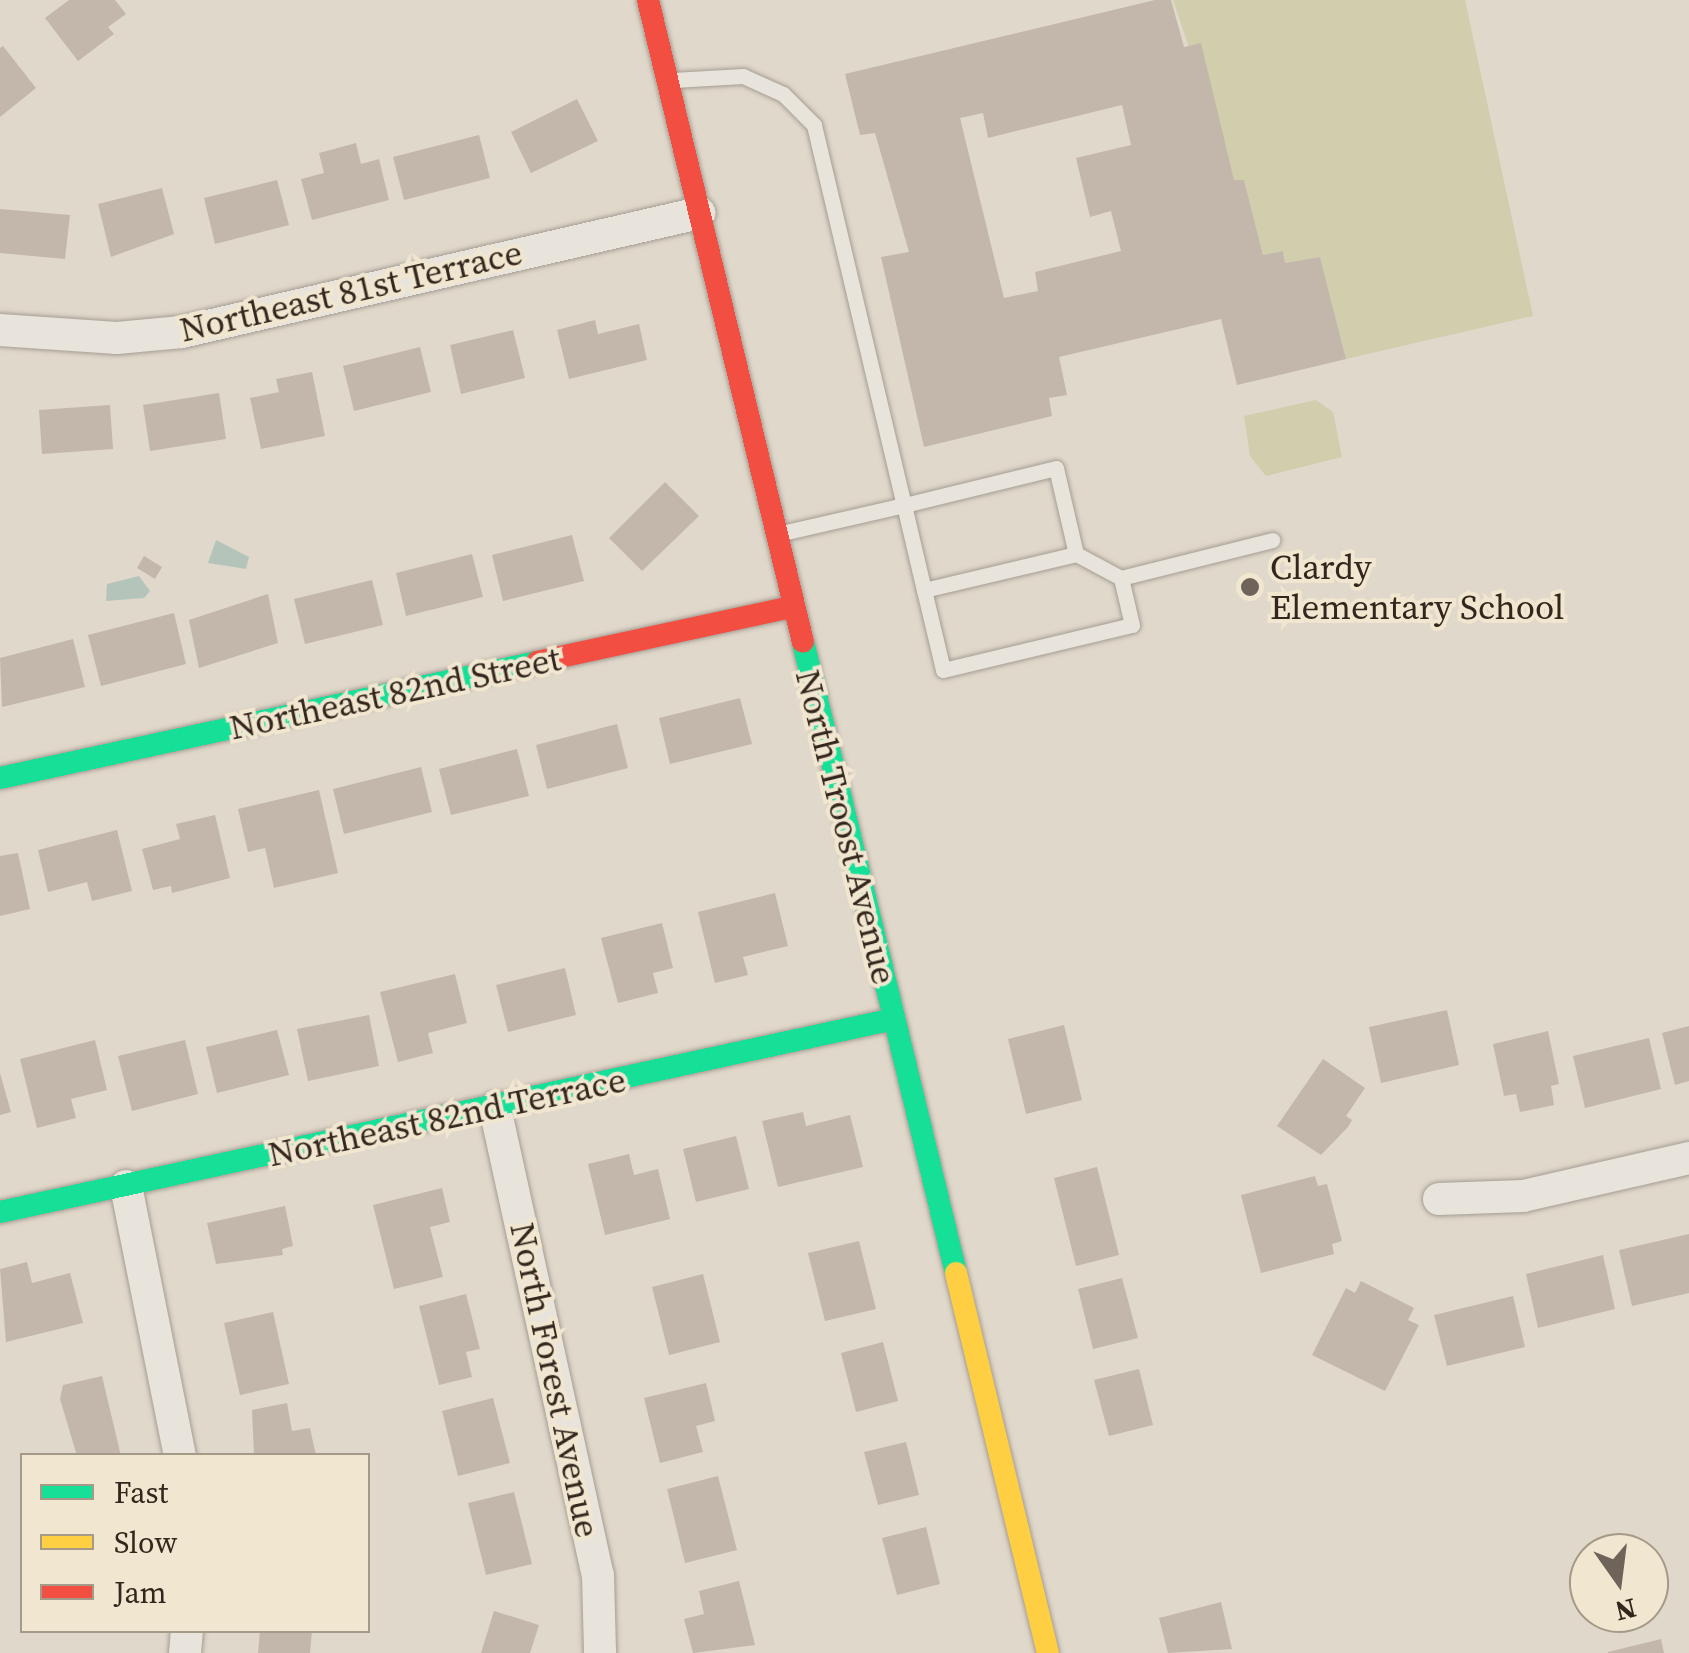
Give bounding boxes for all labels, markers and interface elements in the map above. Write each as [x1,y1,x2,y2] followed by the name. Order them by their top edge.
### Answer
[175,231,527,351] street label: Northeast 81st Terrace
[1270,546,1564,628] place label: Clardy Elementary School
[1239,576,1261,598] marker: Clardy Elementary School
[226,637,564,749] street label: Northeast 82nd Street
[787,665,905,989] street label: North Troost Avenue
[264,1058,630,1176] street label: Northeast 82nd Terrace
[501,1219,609,1541] street label: North Forest Avenue
[20,1453,370,1633] legend
[114,1472,168,1513] text: Fast
[114,1522,177,1563] text: Slow
[1569,1533,1669,1633] north arrow
[114,1572,167,1613] text: Jam
[1611,1589,1640,1631] text: N

